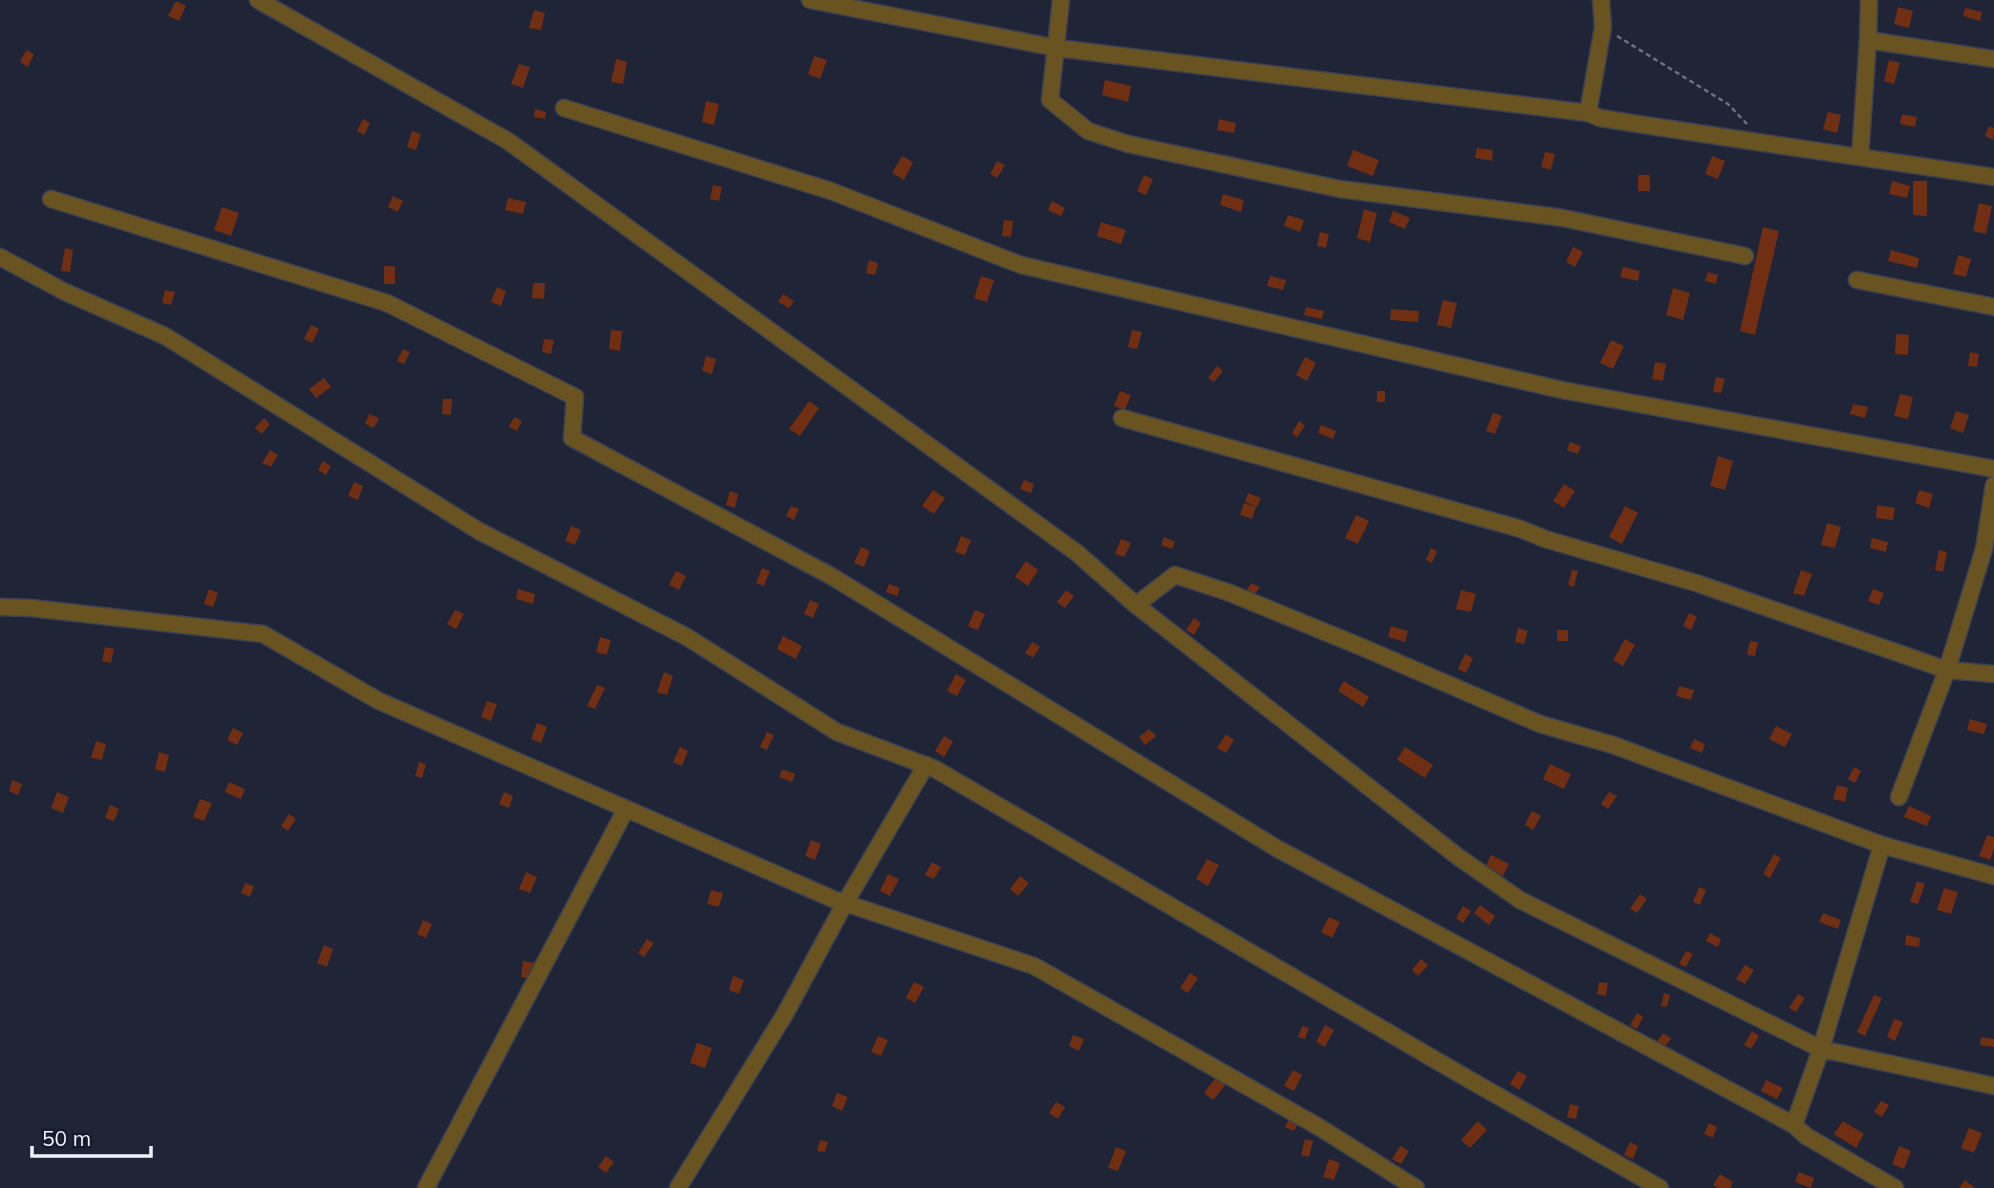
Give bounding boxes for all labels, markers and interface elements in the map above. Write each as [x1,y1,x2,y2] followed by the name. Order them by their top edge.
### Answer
[32,1114,150,1158] scale bar
[42,1125,91,1151] text: 50 m

